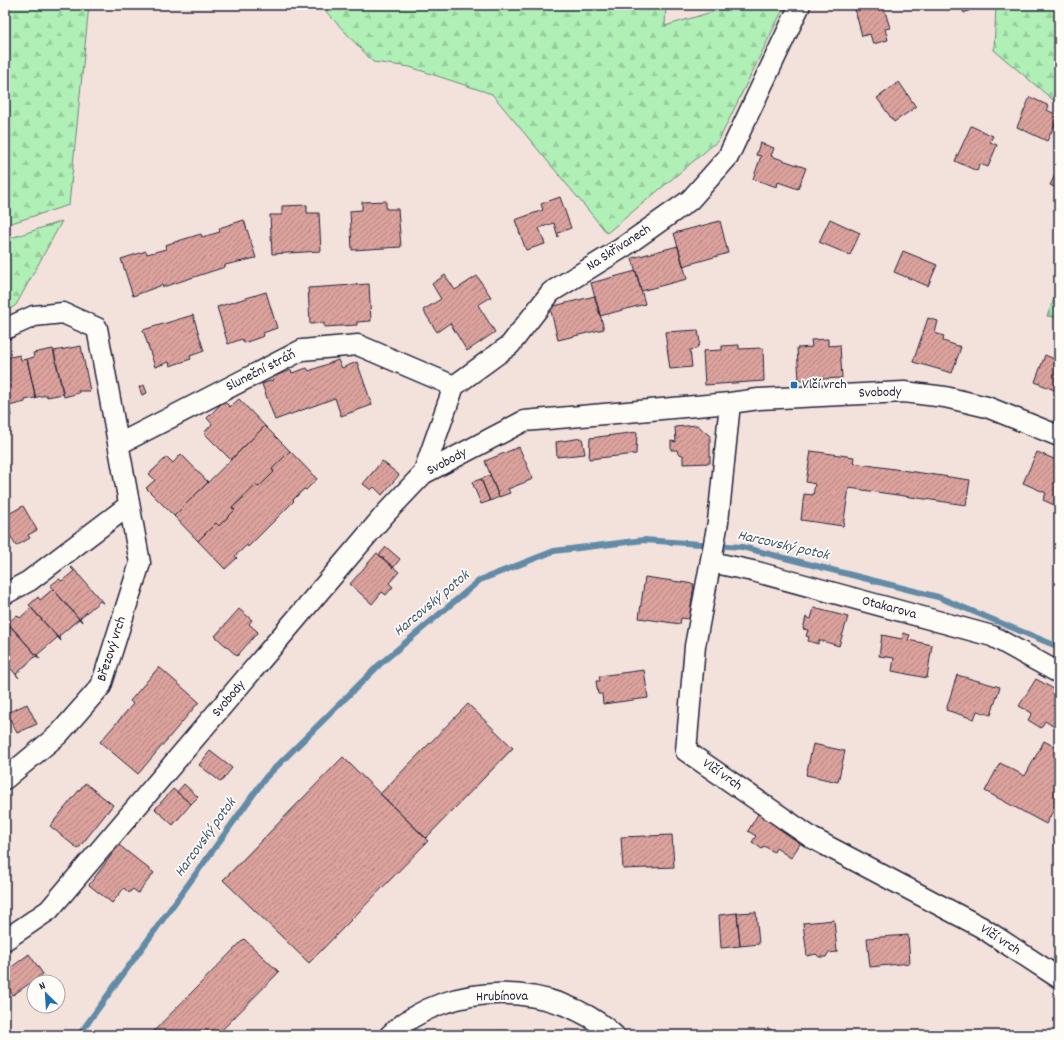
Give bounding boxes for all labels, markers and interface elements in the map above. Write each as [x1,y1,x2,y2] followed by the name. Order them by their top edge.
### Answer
[583,220,655,276] street label: Na Skřivanech
[223,345,299,397] street label: Sluneční stráň
[802,375,847,395] place label: Vlčí vrch
[789,380,799,390] marker: Vlčí vrch
[858,382,902,404] street label: Svobody
[423,443,471,481] street label: Svobody
[735,525,833,568] water label: Harcovský potok
[389,564,476,642] water label: Harcovský potok
[859,591,919,625] street label: Otakarova
[92,614,132,684] street label: Březový vrch
[208,676,251,722] street label: Svobody
[698,754,746,796] street label: Vlčí vrch
[170,792,243,882] water label: Harcovský potok
[976,919,1024,961] street label: Vlčí vrch
[26,974,66,1014] north arrow
[37,978,49,995] text: N
[476,987,529,1007] street label: Hrubínova

